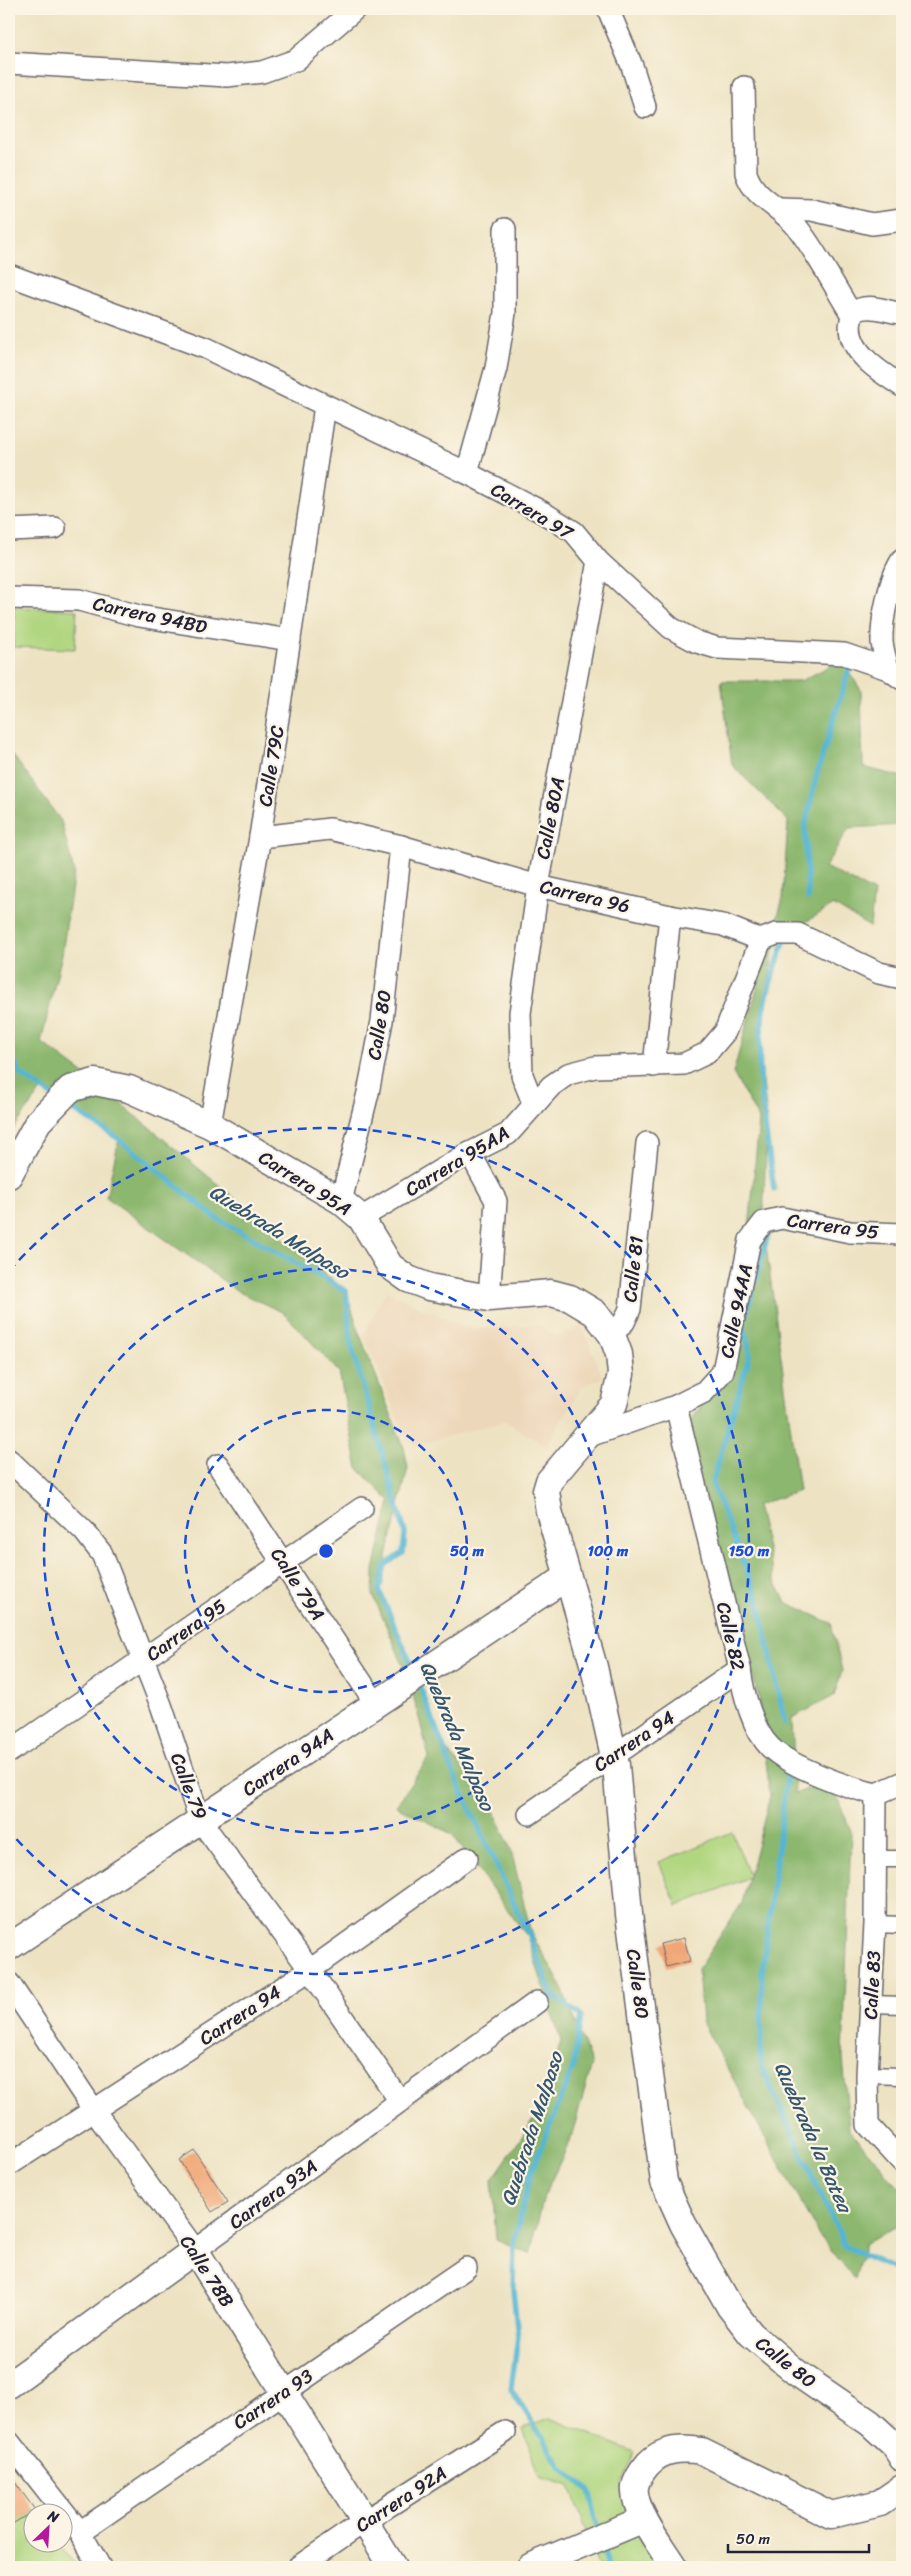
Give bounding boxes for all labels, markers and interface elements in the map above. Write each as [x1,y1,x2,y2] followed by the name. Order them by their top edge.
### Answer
[484,473,581,549] street label: Carrera 97
[90,587,211,643] street label: Carrera 94BD
[248,723,294,809] street label: Calle 79C
[526,774,574,862] street label: Calle 80A
[537,870,633,922] street label: Carrera 96
[357,988,401,1062] street label: Calle 80
[398,1117,516,1205] street label: Carrera 95AA
[252,1141,358,1225] street label: Carrera 95A
[202,1175,358,1290] water label: Quebrada Malpaso
[785,1203,881,1249] street label: Carrera 95
[613,1234,653,1304] street label: Calle 81
[710,1261,762,1361] street label: Calle 94AA
[450,1538,485,1564] text: 50 m
[588,1538,629,1564] text: 100 m
[729,1538,770,1564] text: 150 m
[262,1541,334,1627] street label: Calle 79A
[317,1542,335,1560] centre of rings
[139,1590,234,1670] street label: Carrera 95
[707,1598,755,1674] street label: Calle 82
[410,1656,505,1818] water label: Quebrada Malpaso
[586,1701,682,1781] street label: Carrera 94
[235,1719,341,1805] street label: Carrera 94A
[161,1748,217,1824] street label: Calle 79
[617,1947,659,2021] street label: Calle 80
[854,1949,890,2020] street label: Calle 83
[192,1976,288,2054] street label: Carrera 94
[491,2046,574,2210] water label: Quebrada Malpaso
[764,2056,863,2221] water label: Quebrada la Batea
[221,2150,325,2238] street label: Carrera 93A
[171,2228,243,2314] street label: Calle 78B
[748,2327,824,2397] street label: Calle 80
[226,2360,320,2438] street label: Carrera 93
[348,2457,454,2541] street label: Carrera 92A
[43,2503,63,2530] text: N
[22,2504,72,2554] north arrow
[728,2521,870,2553] scale bar
[736,2526,771,2552] text: 50 m

